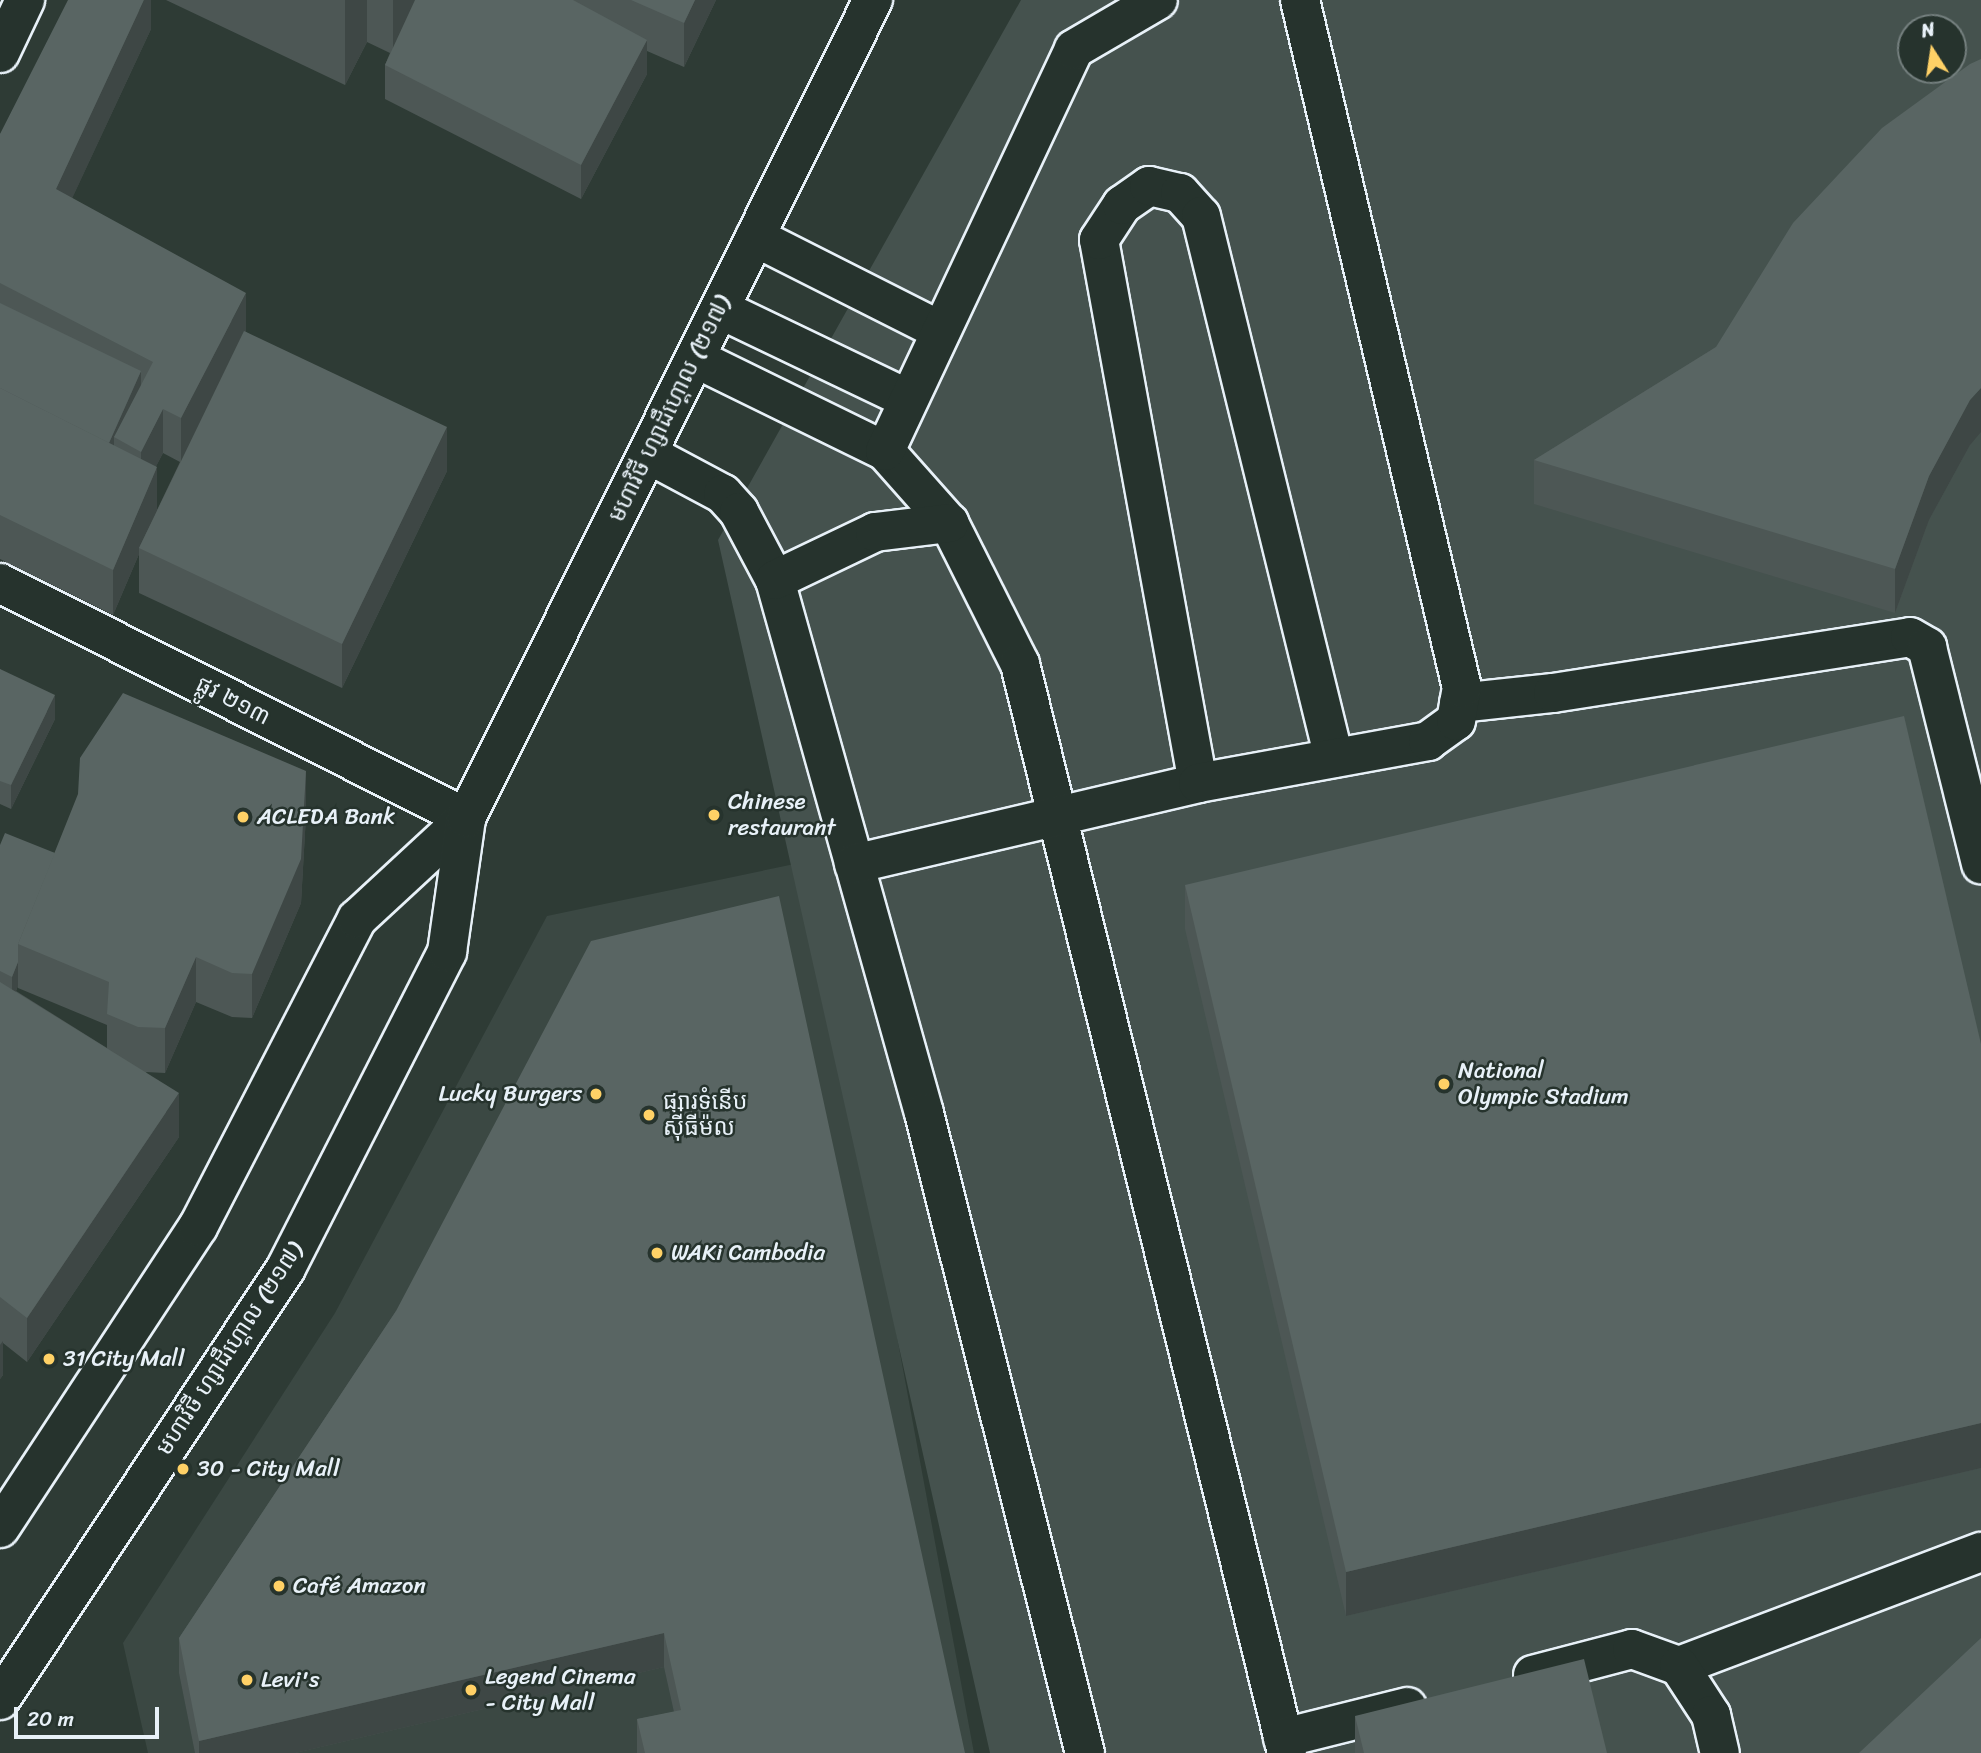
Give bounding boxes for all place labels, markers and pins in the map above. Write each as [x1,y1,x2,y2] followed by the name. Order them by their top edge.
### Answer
[728,788,836,842] place label: Chinese restaurant
[257,803,395,831] place label: ACLEDA Bank
[706,807,722,823] marker: Chinese restaurant
[235,809,251,825] marker: ACLEDA Bank
[1458,1057,1630,1111] place label: National Olympic Stadium
[1436,1076,1452,1092] marker: National Olympic Stadium
[438,1080,582,1108] place label: Lucky Burgers
[588,1086,604,1102] marker: Lucky Burgers
[663,1088,747,1142] place label: ផ្សារទំនើប ស៊ីធីម៉ល
[641,1107,657,1123] marker: ផ្សារទំនើប ស៊ីធីម៉ល
[671,1239,826,1267] place label: WAKi Cambodia
[649,1245,665,1261] marker: WAKi Cambodia
[63,1345,184,1373] place label: 31 City Mall
[41,1351,57,1367] marker: 31 City Mall
[197,1455,339,1483] place label: 30 - City Mall
[175,1461,191,1477] marker: 30 - City Mall
[293,1572,426,1600] place label: Café Amazon
[271,1578,287,1594] marker: Café Amazon
[485,1663,636,1717] place label: Legend Cinema - City Mall
[261,1666,320,1694] place label: Levi's
[239,1672,255,1688] marker: Levi's
[463,1682,479,1698] marker: Legend Cinema - City Mall

